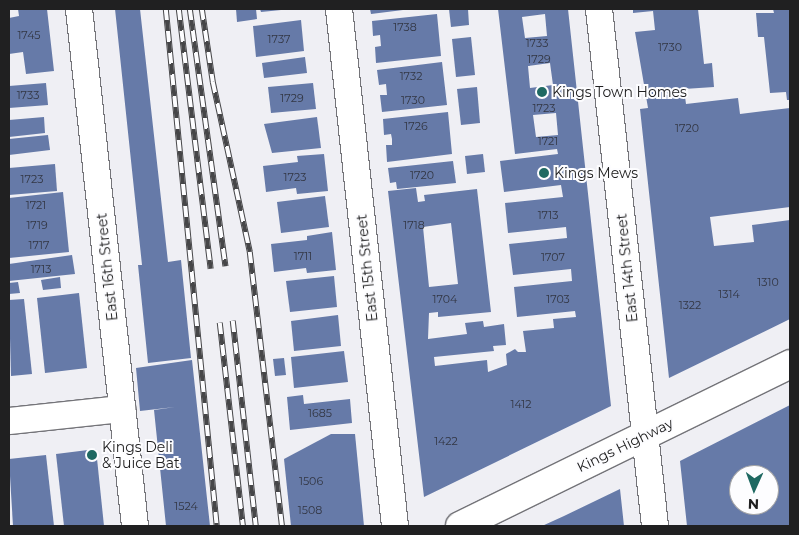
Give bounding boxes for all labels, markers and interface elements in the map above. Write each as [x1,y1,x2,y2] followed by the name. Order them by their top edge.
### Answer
[393,20,417,34] house number: 1738
[17,28,41,42] house number: 1745
[268,32,290,46] house number: 1737
[526,36,548,50] house number: 1733
[658,40,682,54] house number: 1730
[527,52,551,66] house number: 1729
[400,69,422,83] house number: 1732
[552,84,687,100] place label: Kings Town Homes
[536,86,548,98] marker: Kings Town Homes
[17,88,39,102] house number: 1733
[280,91,304,105] house number: 1729
[401,93,425,107] house number: 1730
[533,101,555,115] house number: 1723
[404,119,428,133] house number: 1726
[675,121,699,135] house number: 1720
[538,134,558,148] house number: 1721
[554,165,638,181] place label: Kings Mews
[538,167,550,179] marker: Kings Mews
[410,168,434,182] house number: 1720
[284,170,306,184] house number: 1723
[21,172,43,186] house number: 1723
[26,198,46,212] house number: 1721
[538,208,558,222] house number: 1713
[93,212,121,322] street label: East 16th Street
[613,213,641,323] street label: East 14th Street
[353,214,381,322] street label: East 15th Street
[26,218,48,232] house number: 1719
[403,218,425,232] house number: 1718
[28,238,50,252] house number: 1717
[294,249,312,263] house number: 1711
[541,250,565,264] house number: 1707
[31,262,51,276] house number: 1713
[757,275,779,289] house number: 1310
[718,287,740,301] house number: 1314
[433,292,457,306] house number: 1704
[546,292,570,306] house number: 1703
[679,298,701,312] house number: 1322
[510,397,532,411] house number: 1412
[308,406,332,420] house number: 1685
[574,414,676,476] street label: Kings Highway
[434,434,458,448] house number: 1422
[102,439,180,472] place label: Kings Deli & Juice Bat
[86,449,98,461] marker: Kings Deli & Juice Bat
[729,465,779,515] north arrow
[299,474,323,488] house number: 1506
[748,495,759,513] text: N
[174,499,198,513] house number: 1524
[298,503,322,517] house number: 1508

